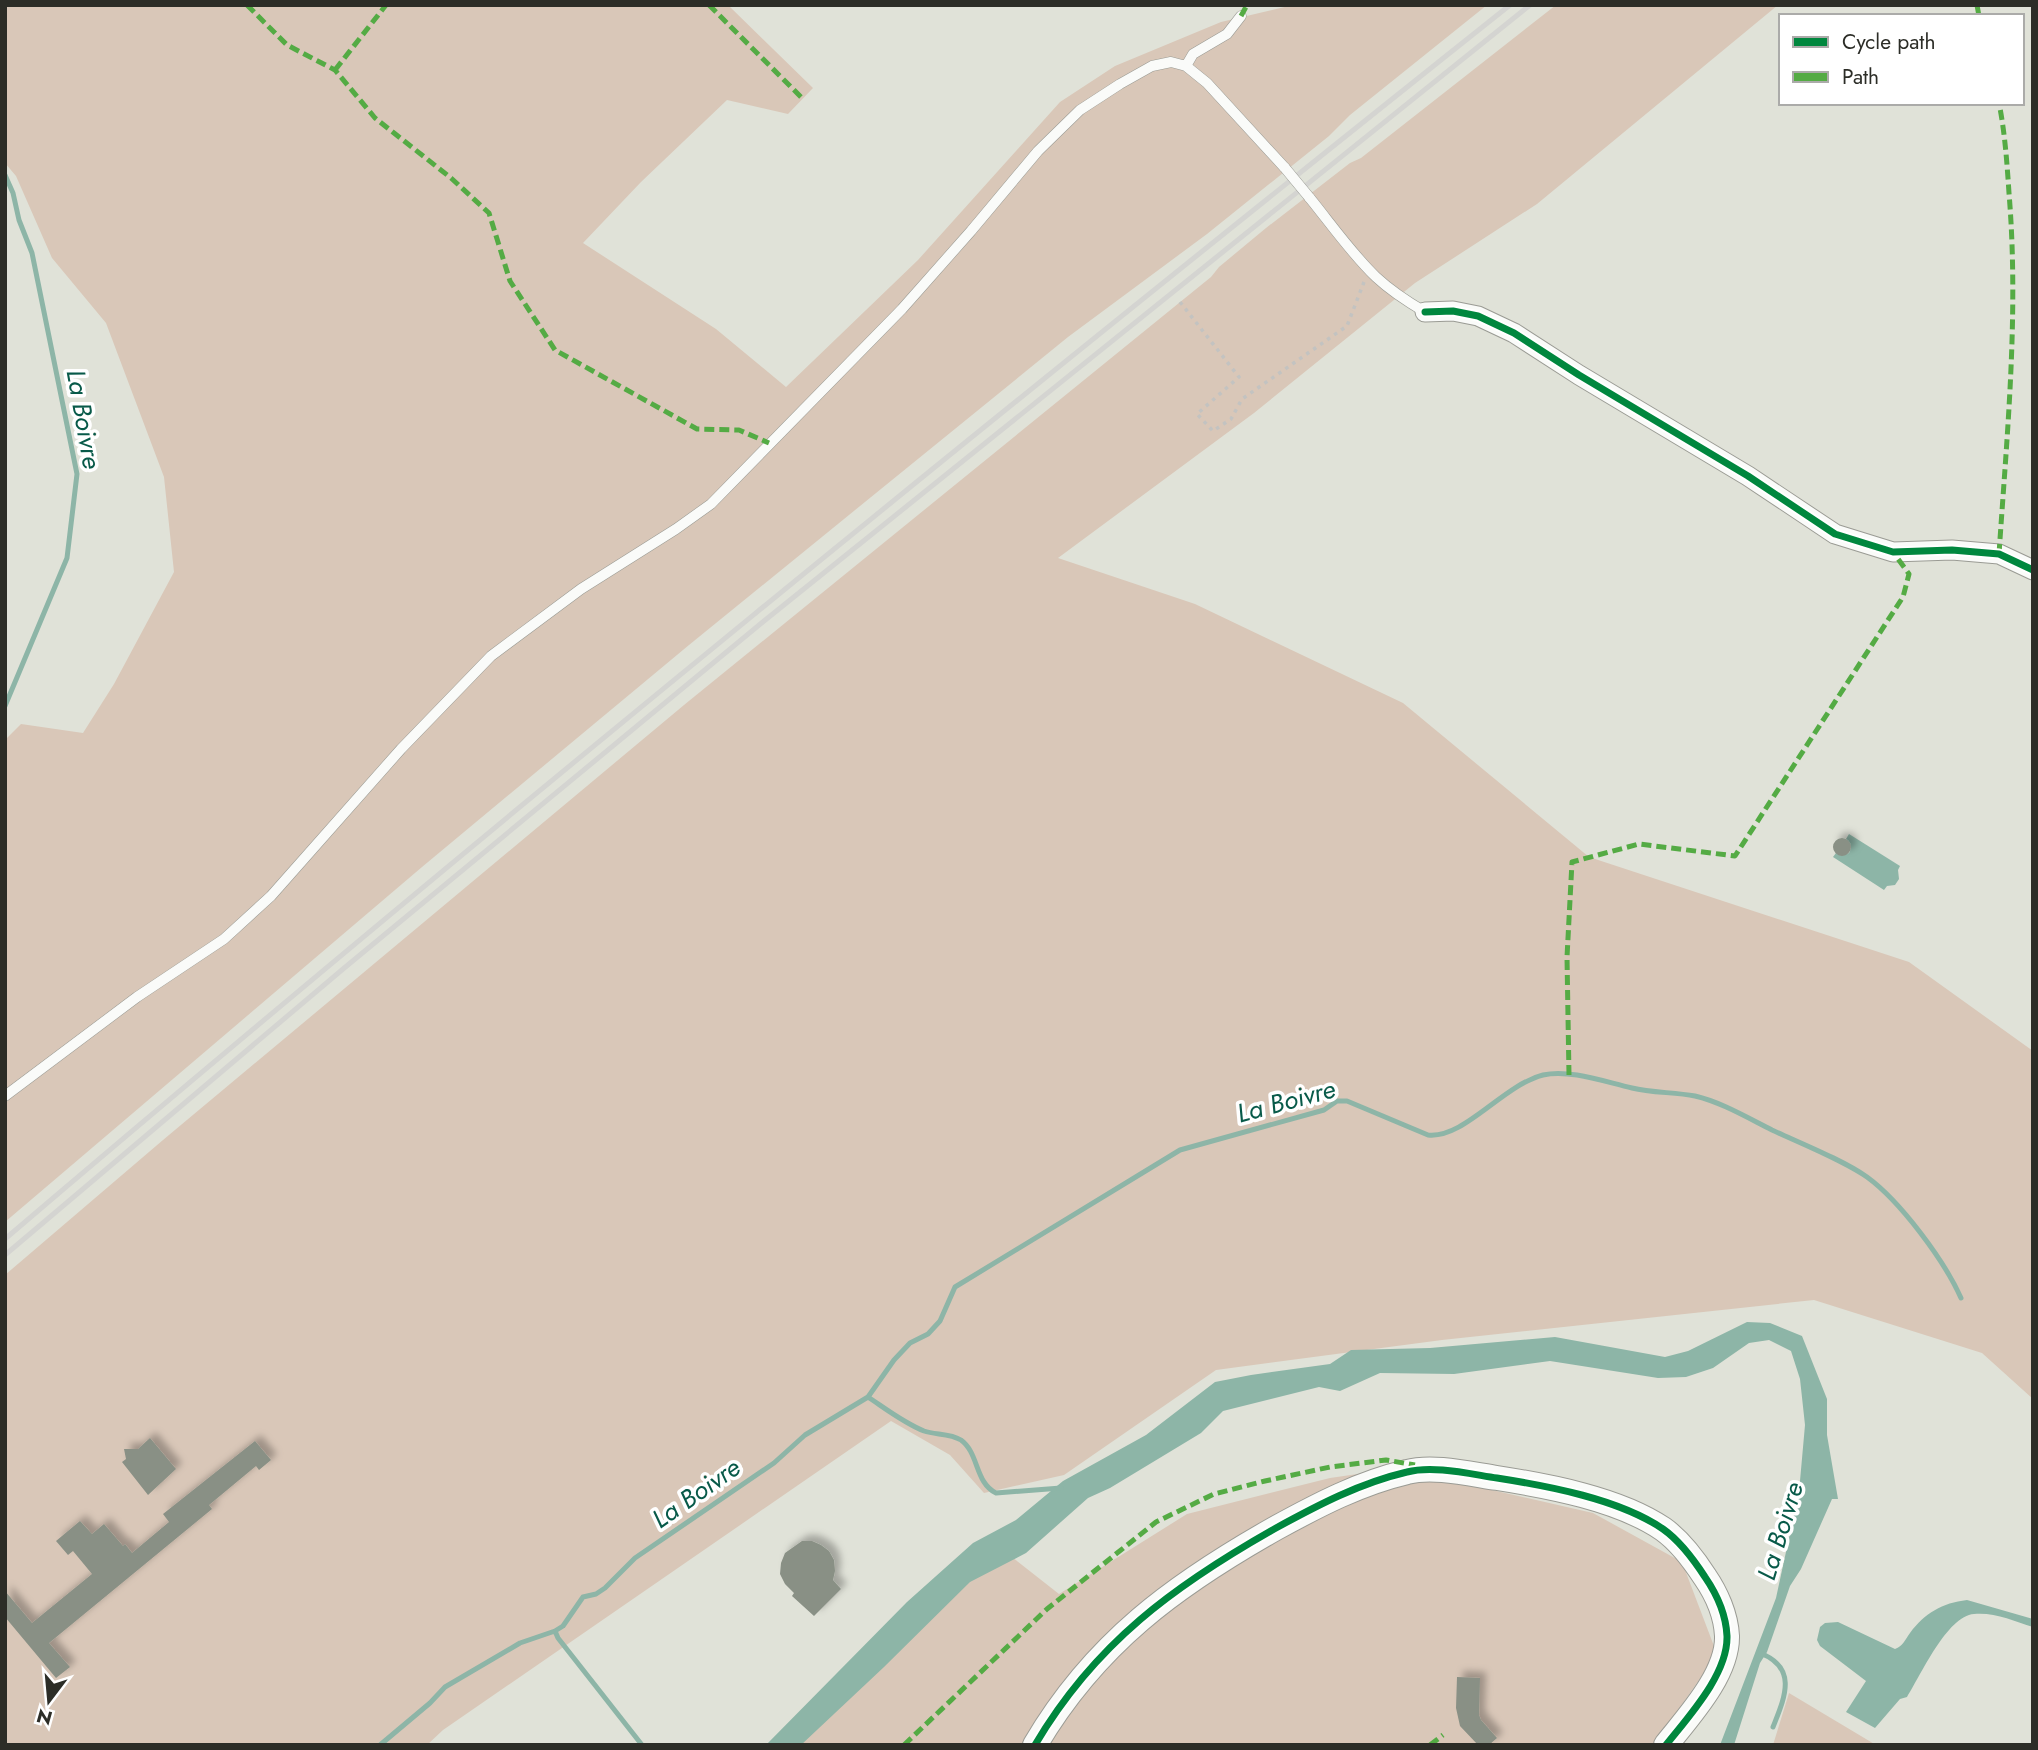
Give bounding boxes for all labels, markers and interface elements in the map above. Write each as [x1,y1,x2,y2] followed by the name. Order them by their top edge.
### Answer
[1779,14,2024,105] legend
[1842,27,1935,57] text: Cycle path
[1842,62,1879,92] text: Path
[57,366,111,472] water label: La Boivre
[1233,1070,1339,1132] water label: La Boivre
[644,1449,748,1537] water label: La Boivre
[1747,1477,1813,1585] water label: La Boivre
[14,1666,84,1736] north arrow
[33,1702,55,1732] text: N

